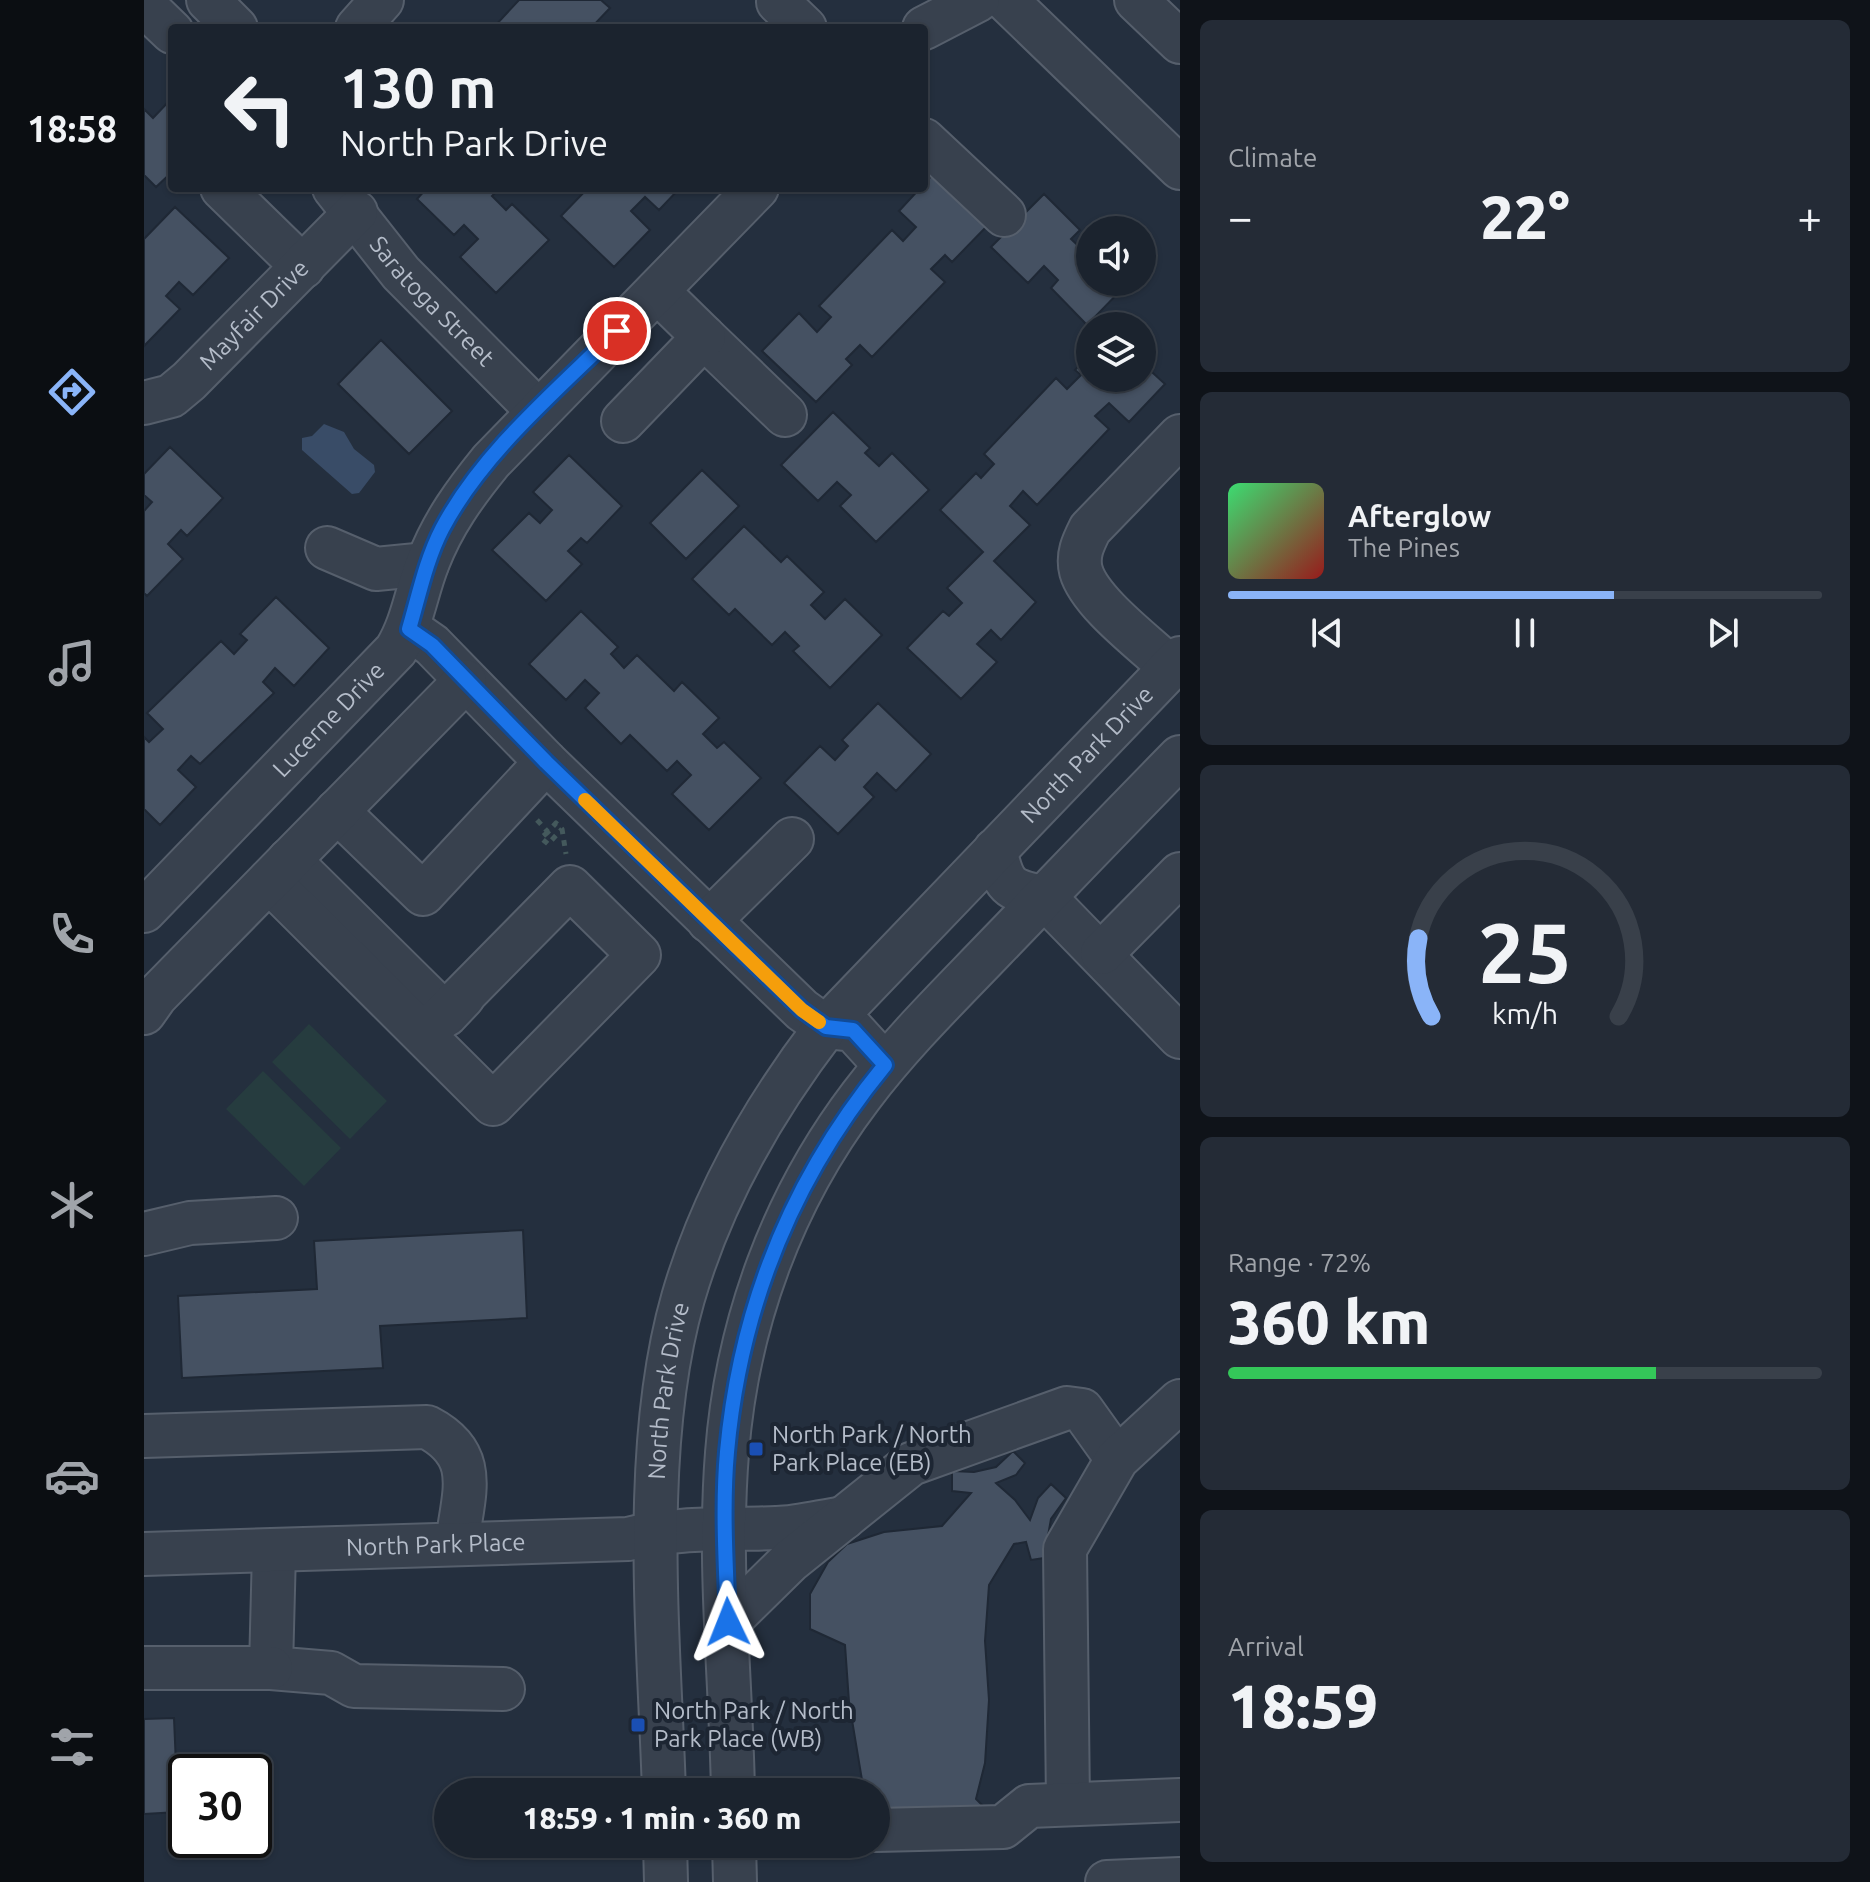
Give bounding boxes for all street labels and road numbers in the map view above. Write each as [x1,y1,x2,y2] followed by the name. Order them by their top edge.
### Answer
[364,231,500,372] street label: Saratoga Street
[194,254,314,375] street label: Mayfair Drive
[267,656,390,782] street label: Lucerne Drive
[1015,680,1159,828] street label: North Park Drive
[643,1299,694,1480] street label: North Park Drive
[346,1528,526,1561] street label: North Park Place

